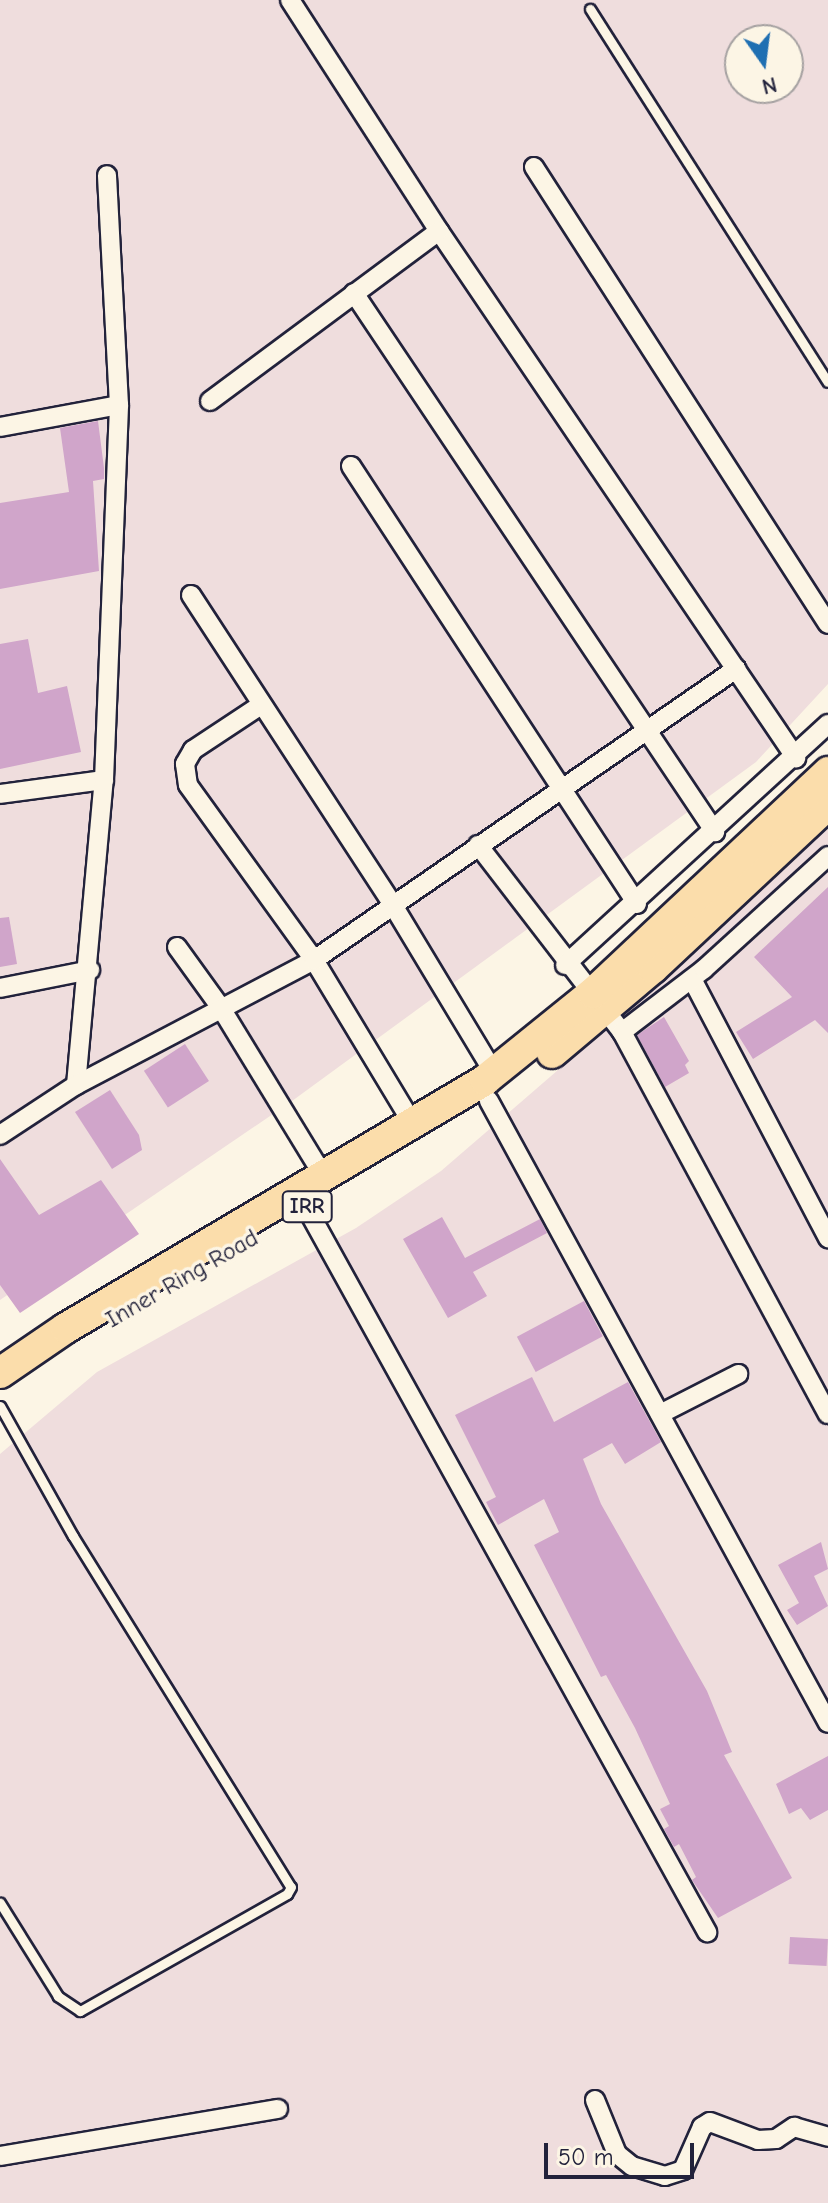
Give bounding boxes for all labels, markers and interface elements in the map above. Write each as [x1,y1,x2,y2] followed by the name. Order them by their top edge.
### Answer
[724,24,804,104] north arrow
[759,71,779,100] text: N
[281,1189,333,1225] road number: IRR
[101,1224,263,1334] street label: Inner Ring Road
[548,2127,698,2177] scale bar
[558,2143,614,2171] text: 50 m

